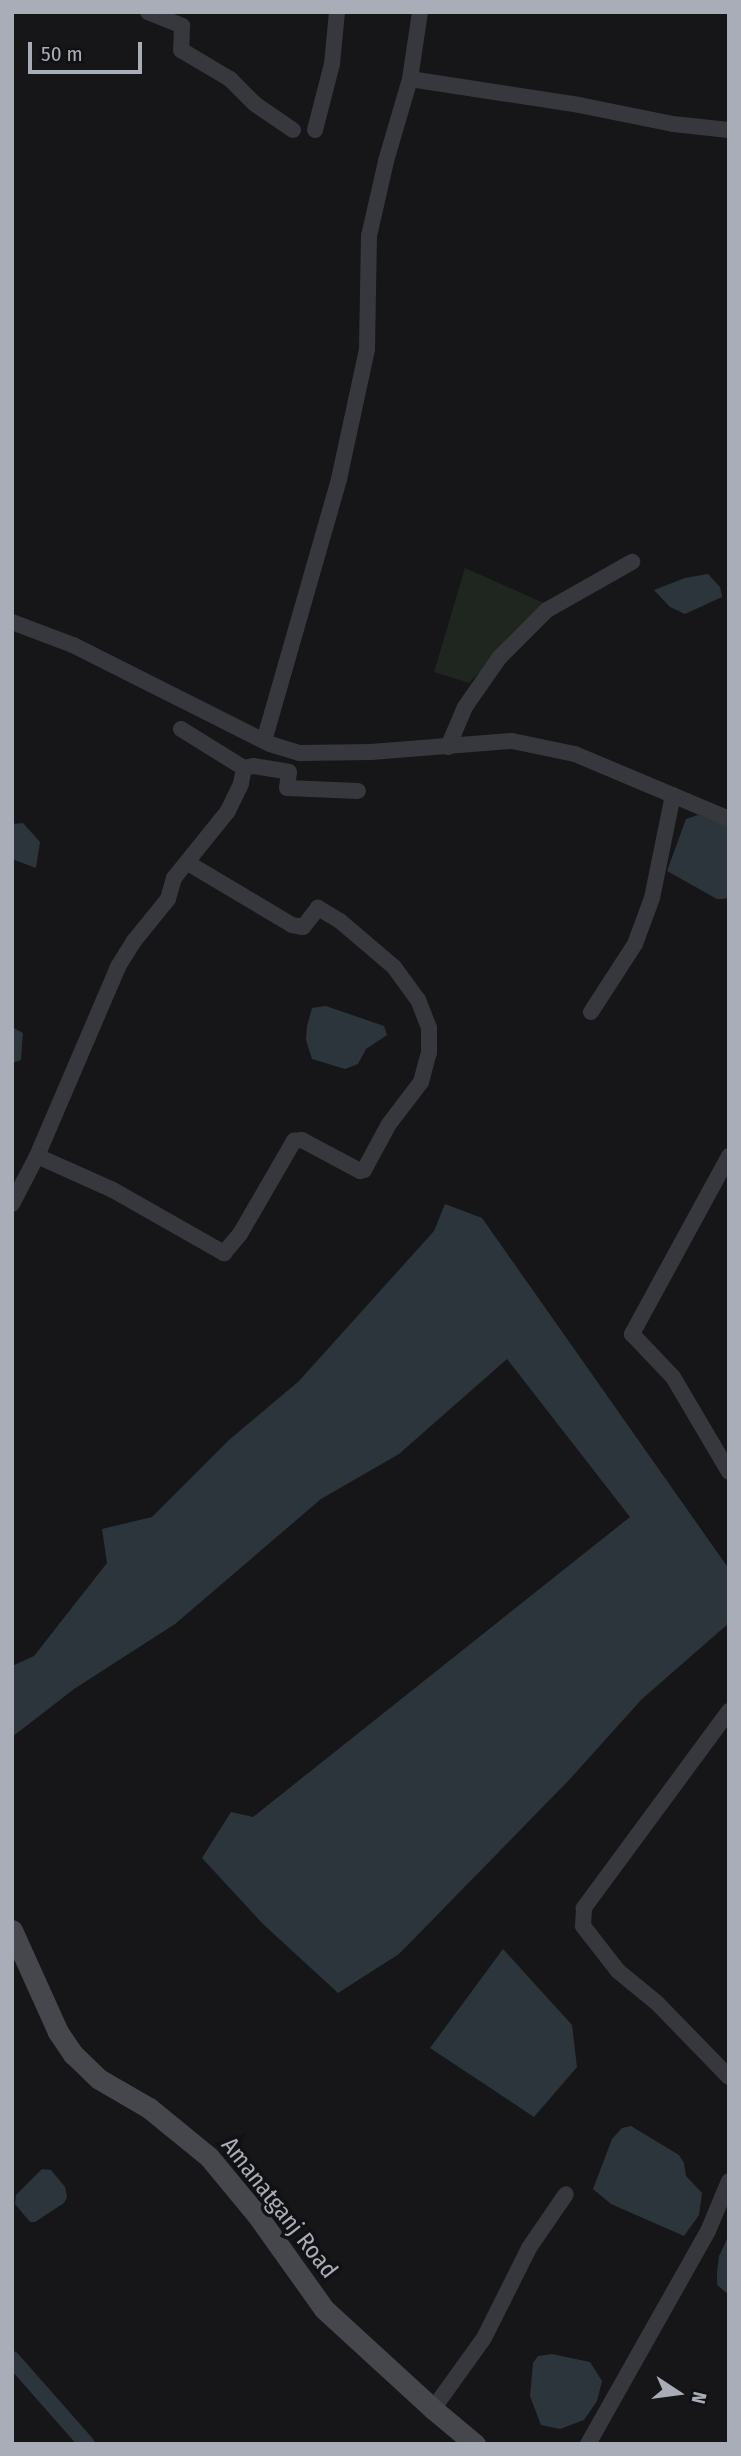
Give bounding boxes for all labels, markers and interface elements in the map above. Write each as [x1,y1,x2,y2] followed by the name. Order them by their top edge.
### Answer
[32,28,145,72] scale bar
[41,41,83,67] text: 50 m
[215,2132,343,2284] street label: Amanatganj Road
[643,2358,713,2428] north arrow
[686,2390,711,2406] text: N

